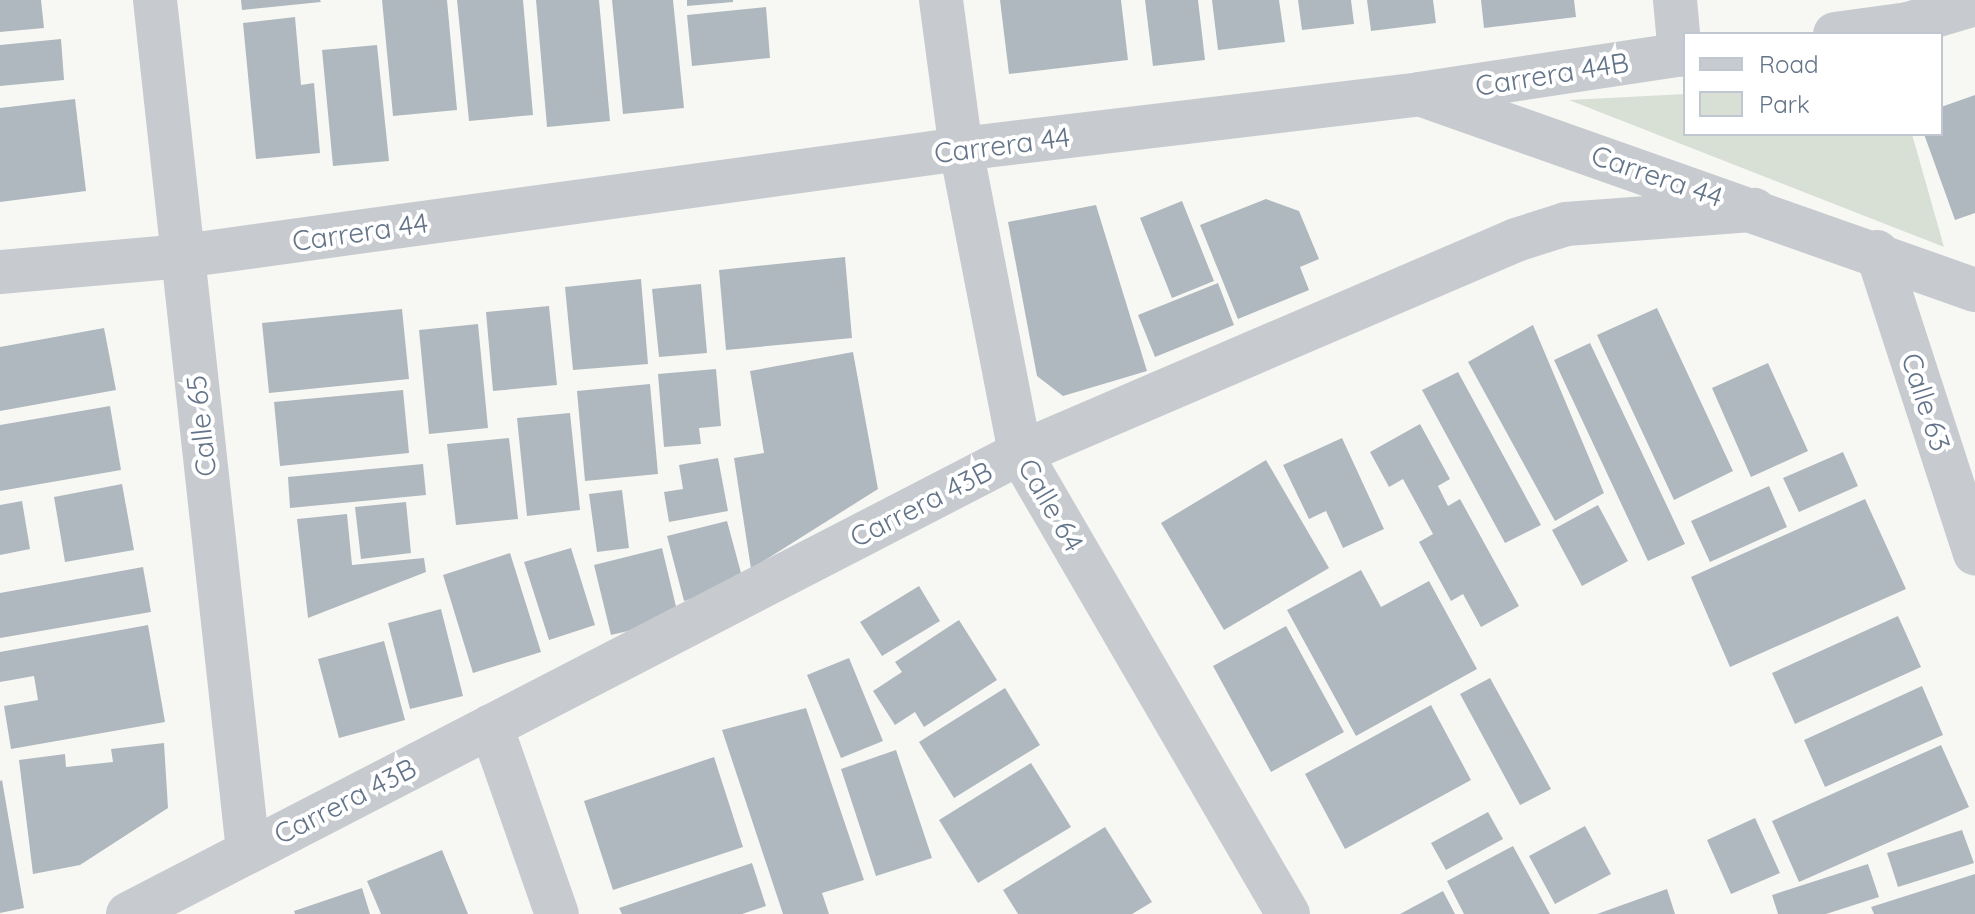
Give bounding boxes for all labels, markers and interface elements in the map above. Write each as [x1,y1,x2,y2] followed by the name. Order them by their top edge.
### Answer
[1683,32,1943,136] legend
[1473,45,1631,103] street label: Carrera 44B
[1759,49,1819,79] text: Road
[1759,89,1810,119] text: Park
[932,120,1072,170] street label: Carrera 44
[1587,138,1727,214] street label: Carrera 44
[290,206,430,258] street label: Carrera 44
[1894,349,1958,455] street label: Calle 63
[179,374,223,478] street label: Calle 65
[1011,453,1091,557] street label: Calle 64
[844,454,998,554] street label: Carrera 43B
[268,751,422,851] street label: Carrera 43B

